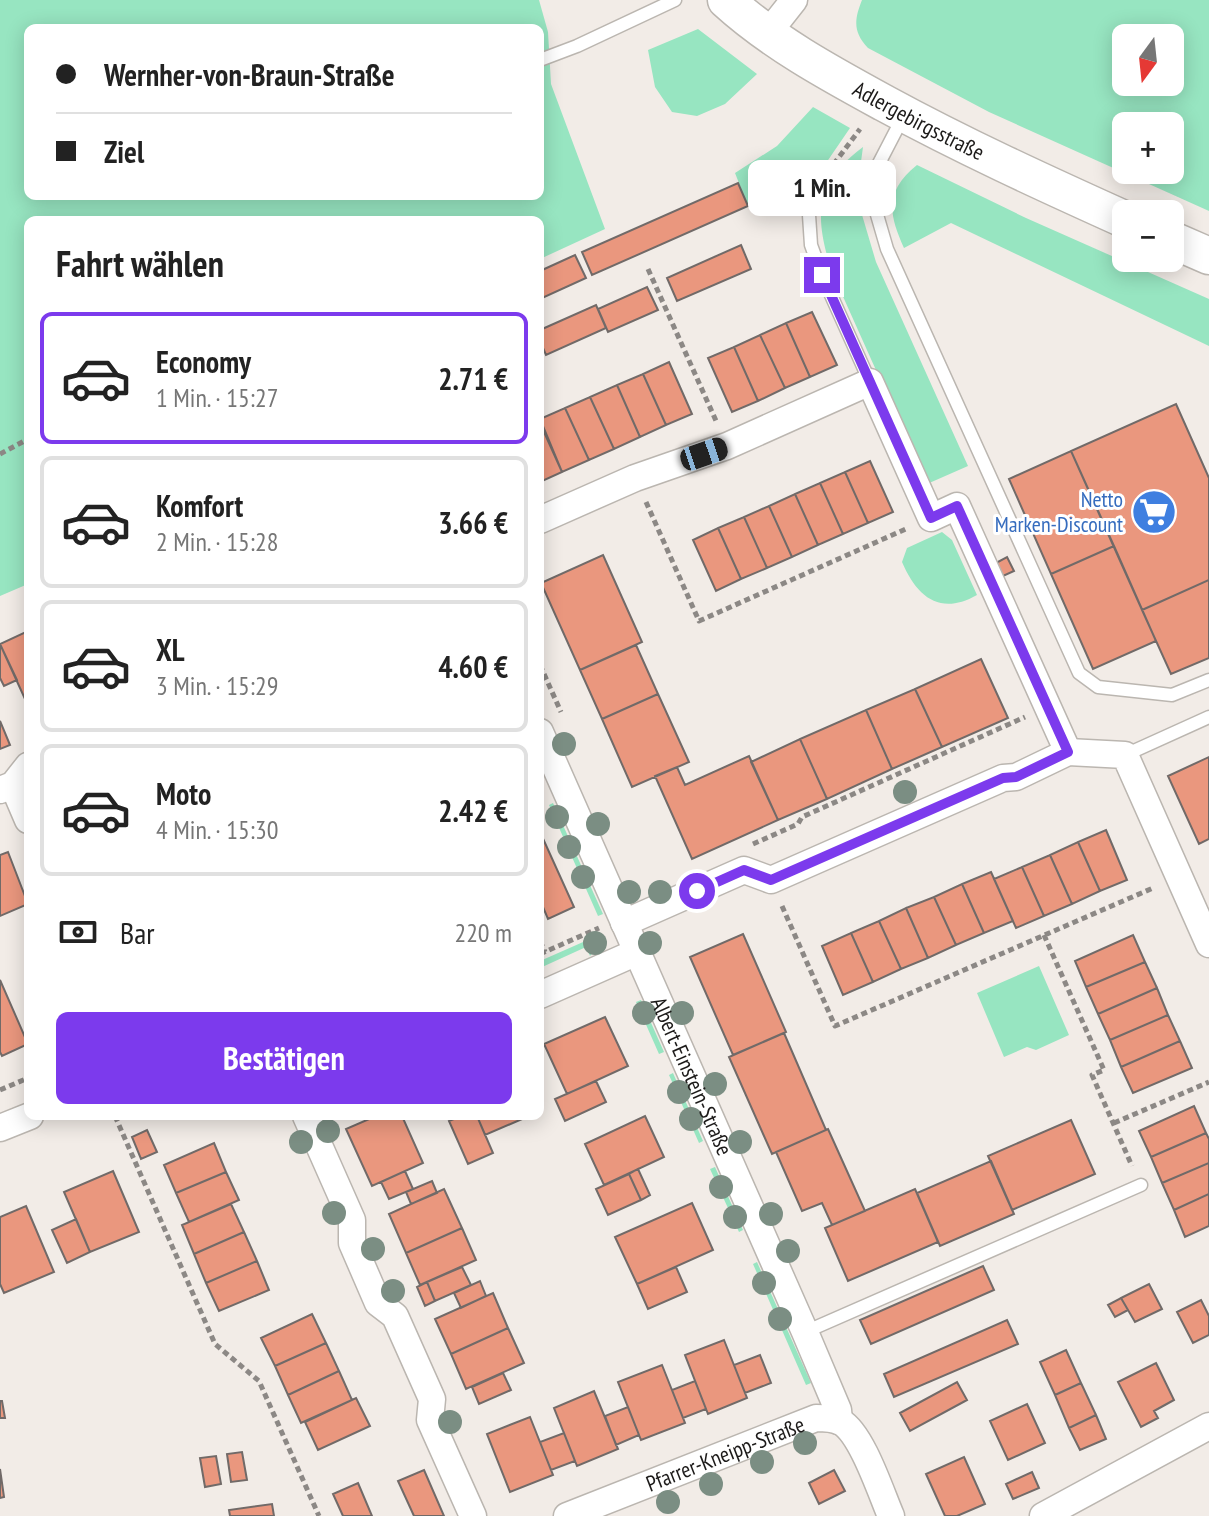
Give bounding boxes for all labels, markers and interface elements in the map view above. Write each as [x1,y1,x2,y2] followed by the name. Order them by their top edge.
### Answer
[1112,24,1184,96] north arrow
[1112,24,1184,272] map controls
[104,55,395,94] text: Wernher-von-Braun-Straße
[848,75,989,166] street label: Adlergebirgsstraße
[1112,112,1184,184] button: +
[104,132,144,171] text: Ziel
[748,159,896,215] callout: 1 Min.
[793,171,851,204] text: 1 Min.
[1112,200,1184,272] button: −
[56,240,224,287] text: Fahrt wählen
[804,257,840,293] route end
[60,342,132,414] icon: car
[156,342,251,381] text: Economy
[438,359,508,398] text: 2.71 €
[156,381,278,414] text: 1 Min. · 15:27
[677,435,731,473] car
[995,485,1123,538] place label: Netto Marken-Discount
[60,486,132,558] icon: car
[156,486,243,525] text: Komfort
[1130,488,1178,536] supermarket icon: Netto Marken-Discount
[438,503,508,542] text: 3.66 €
[156,525,278,558] text: 2 Min. · 15:28
[60,630,132,702] icon: car
[156,630,185,669] text: XL
[438,647,508,686] text: 4.60 €
[156,669,278,702] text: 3 Min. · 15:29
[60,774,132,846] icon: car
[156,774,211,813] text: Moto
[438,791,508,830] text: 2.42 €
[156,813,278,846] text: 4 Min. · 15:30
[679,873,715,909] route start
[56,910,100,954] icon: cash
[120,913,154,952] text: Bar
[454,916,512,949] text: 220 m
[645,993,739,1159] street label: Albert-Einstein-Straße
[56,1012,512,1104] button: Bestätigen
[642,1410,808,1497] street label: Pfarrer-Kneipp-Straße

